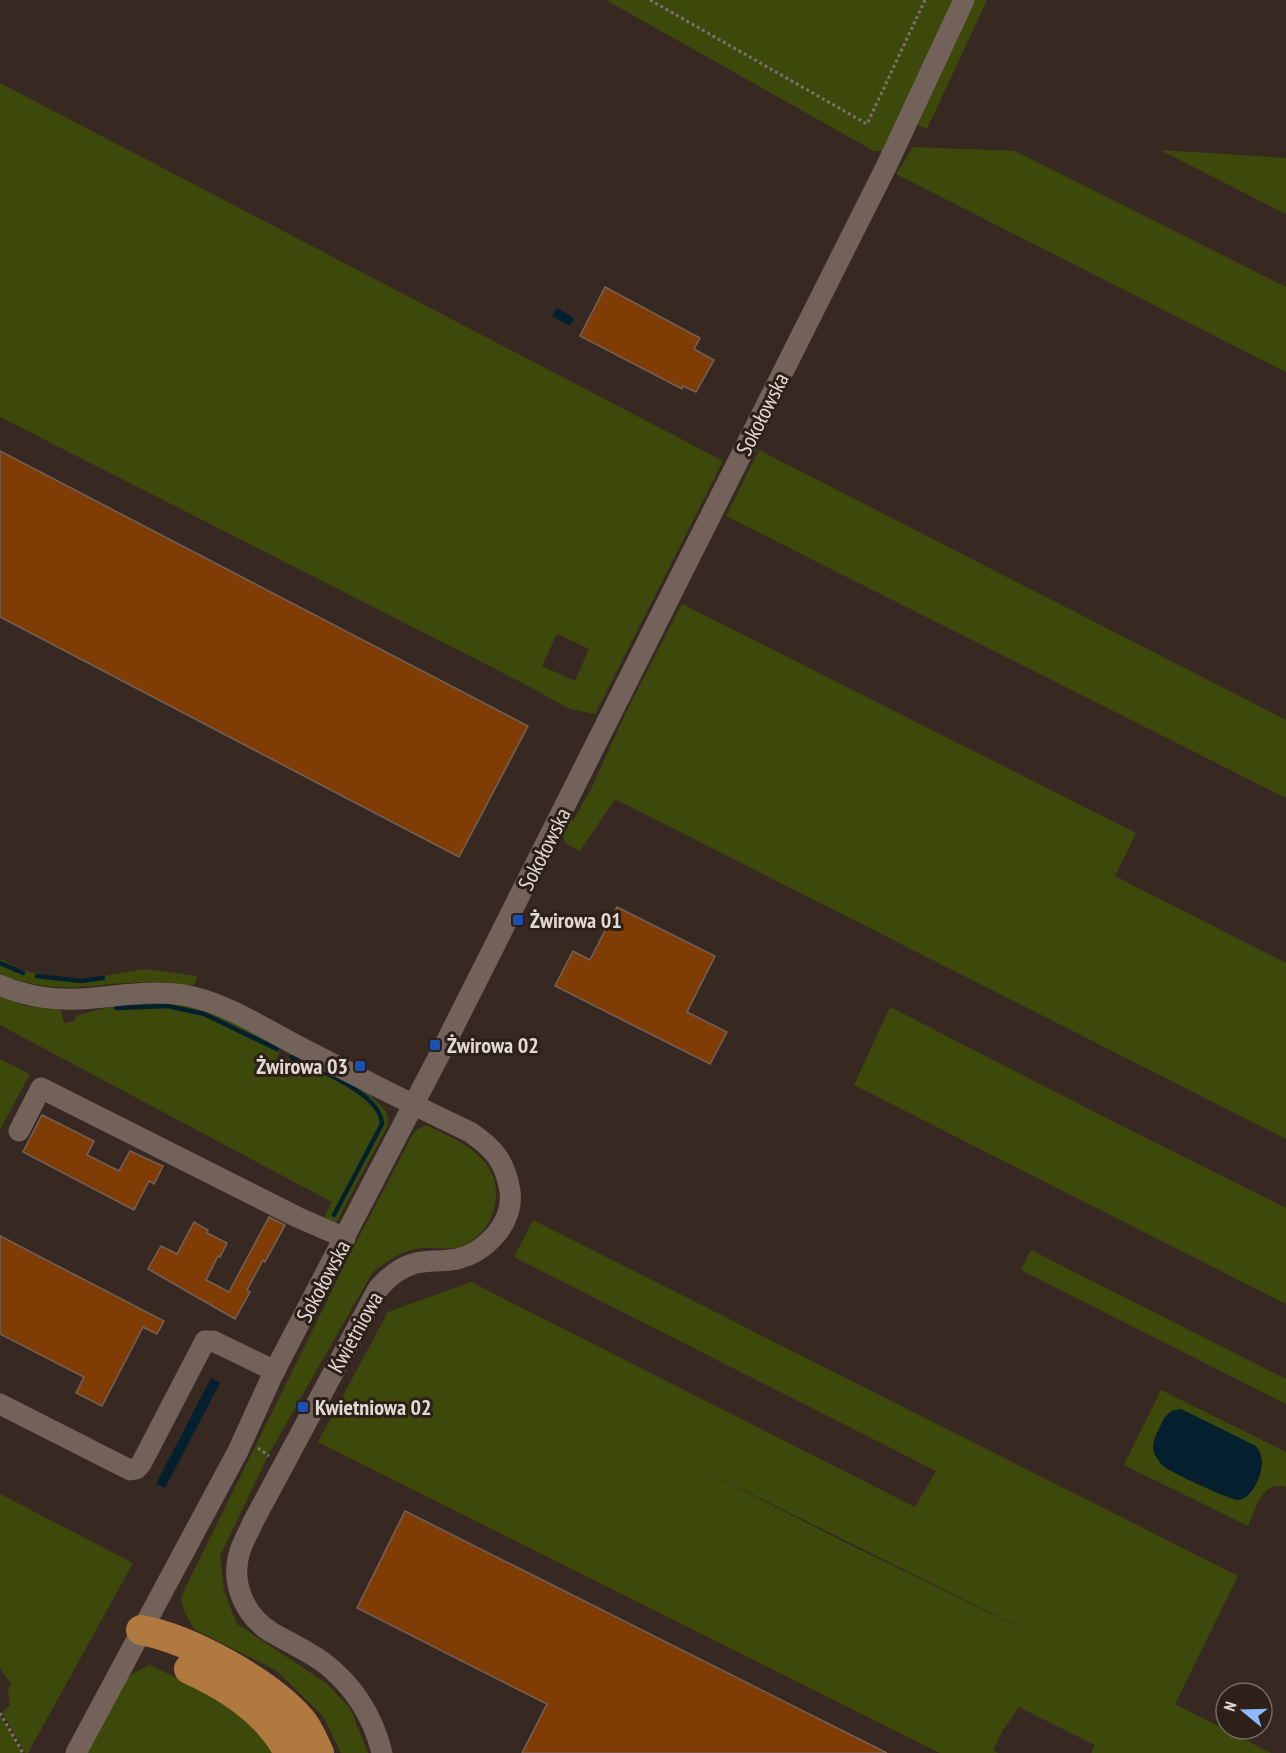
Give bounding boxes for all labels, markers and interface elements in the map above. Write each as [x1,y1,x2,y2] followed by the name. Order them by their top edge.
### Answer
[729,368,795,460] street label: Sokołowska
[511,803,577,895] street label: Sokołowska
[530,906,622,934] place label: Żwirowa 01
[511,913,525,927] marker: Żwirowa 01
[447,1031,539,1059] place label: Żwirowa 02
[428,1038,442,1052] marker: Żwirowa 02
[256,1052,348,1080] place label: Żwirowa 03
[353,1059,367,1073] marker: Żwirowa 03
[290,1235,356,1327] street label: Sokołowska
[321,1287,389,1377] street label: Kwietniowa
[315,1393,432,1421] place label: Kwietniowa 02
[296,1400,310,1414] marker: Kwietniowa 02
[1214,1681,1274,1741] north arrow
[1219,1699,1241,1713] text: N

